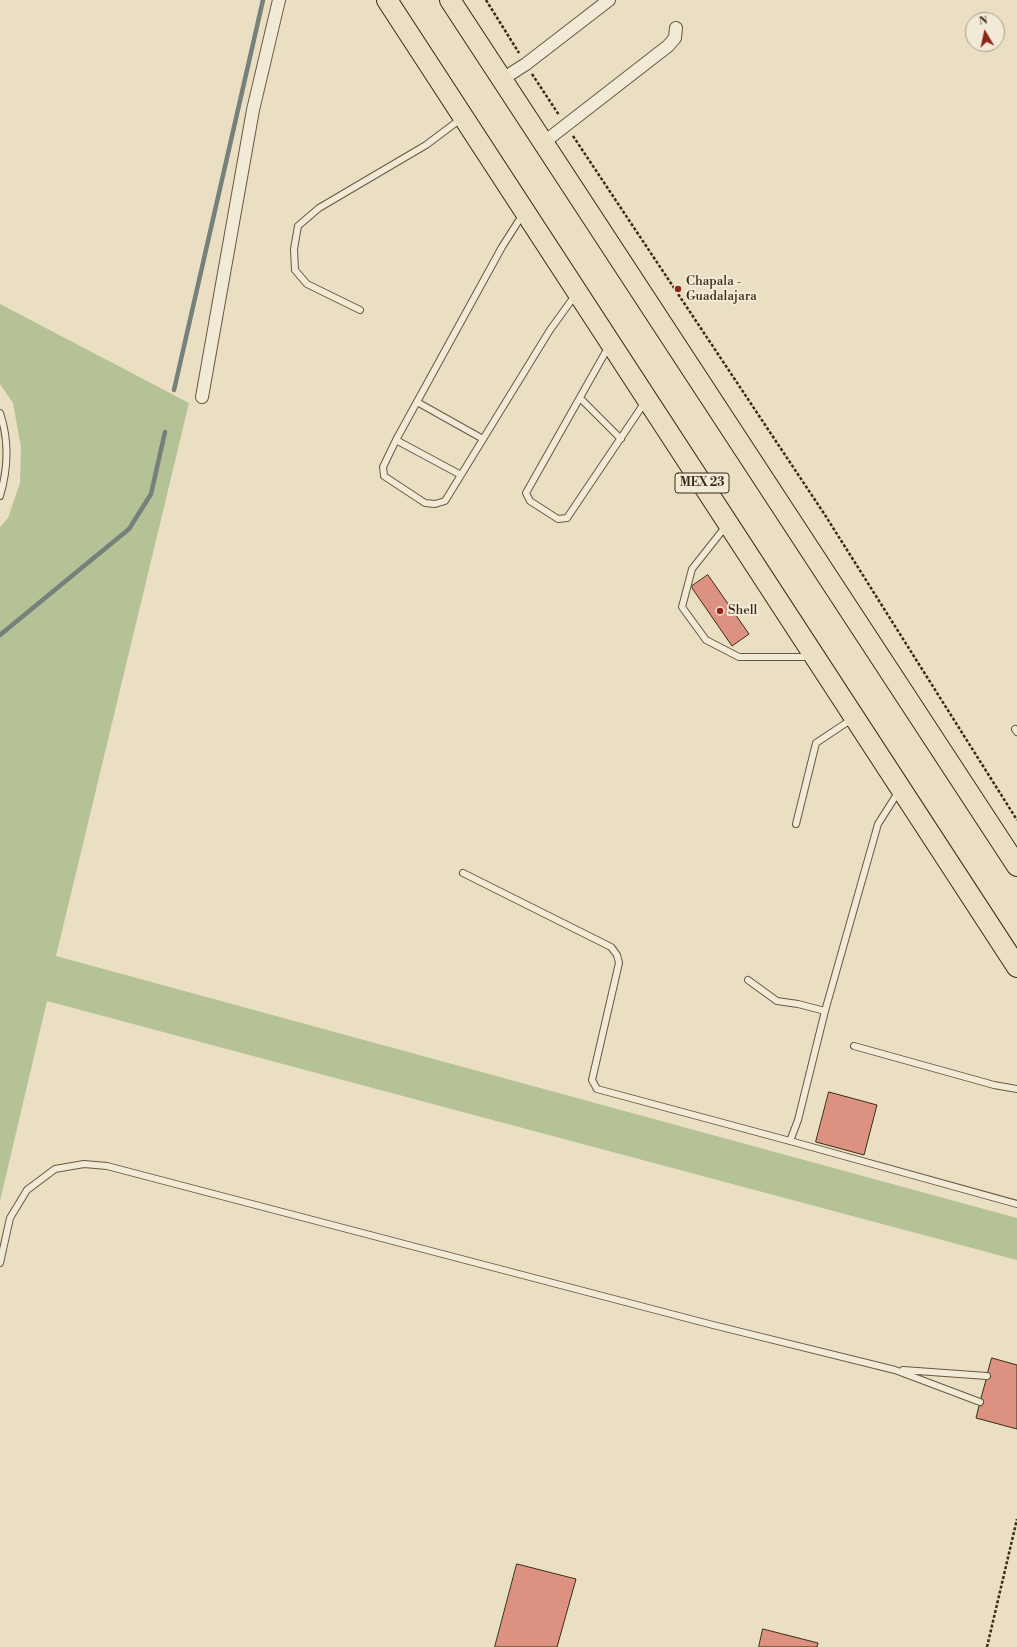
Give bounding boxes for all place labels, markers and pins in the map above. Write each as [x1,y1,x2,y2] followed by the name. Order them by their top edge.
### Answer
[686,274,757,305] place label: Chapala - Guadalajara
[673,284,683,294] marker: Chapala - Guadalajara
[728,603,757,619] place label: Shell
[715,606,725,616] marker: Shell

